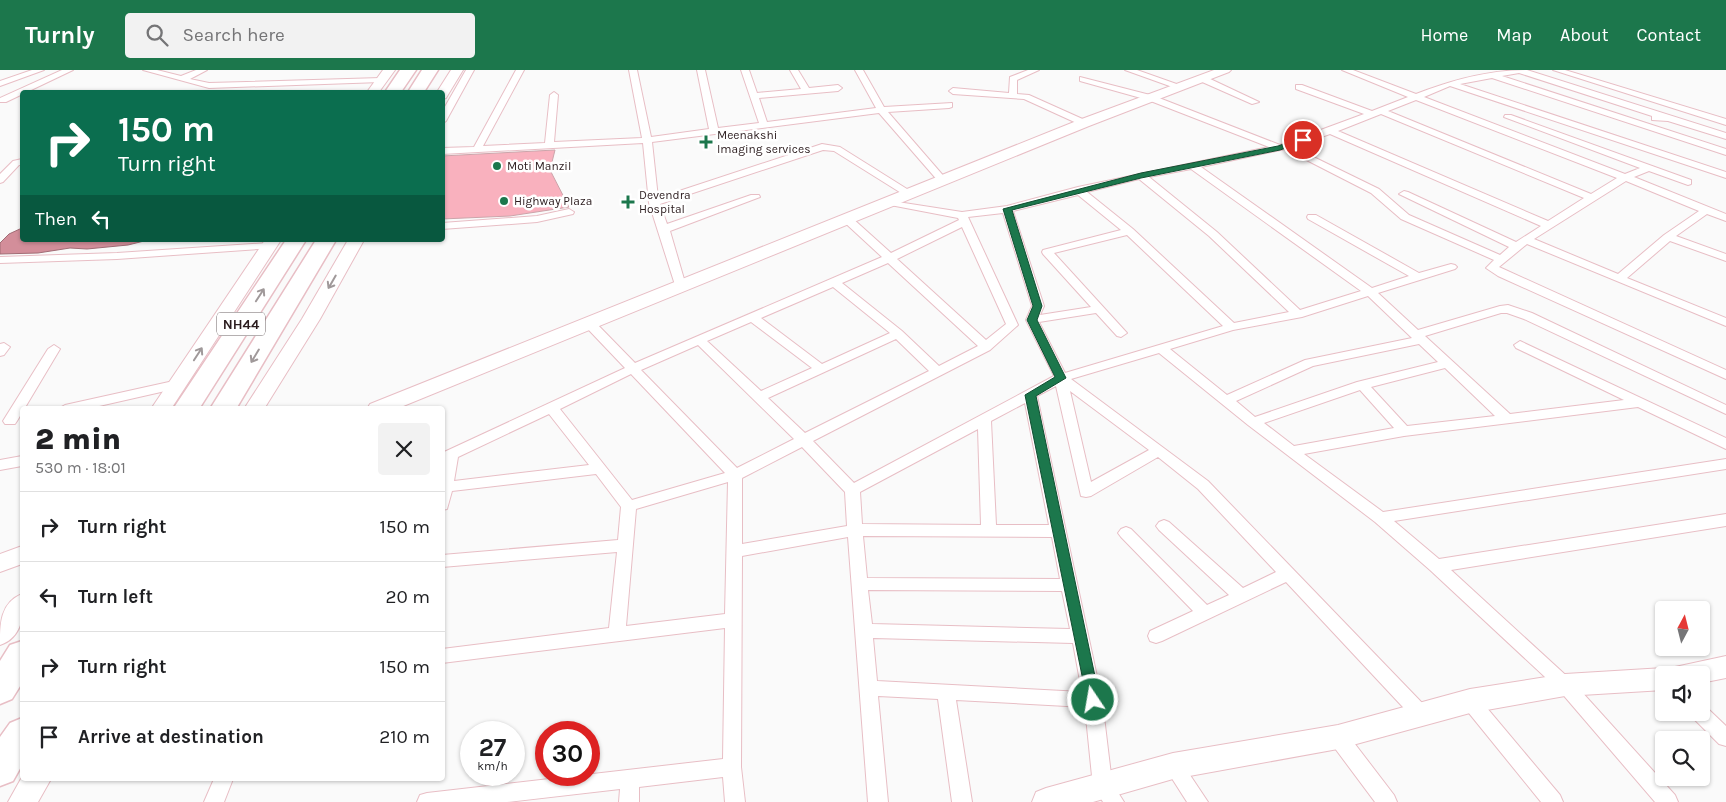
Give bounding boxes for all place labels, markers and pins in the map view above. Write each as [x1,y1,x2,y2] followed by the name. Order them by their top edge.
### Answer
[1282,119,1324,161] pin
[717,128,810,156] place label: Meenakshi Imaging services
[699,135,713,149] marker: Meenakshi Imaging services
[507,159,571,173] place label: Moti Manzil
[491,160,503,172] marker: Moti Manzil
[639,188,691,216] place label: Devendra Hospital
[514,194,592,208] place label: Highway Plaza
[498,195,510,207] marker: Highway Plaza
[621,195,635,209] marker: Devendra Hospital

